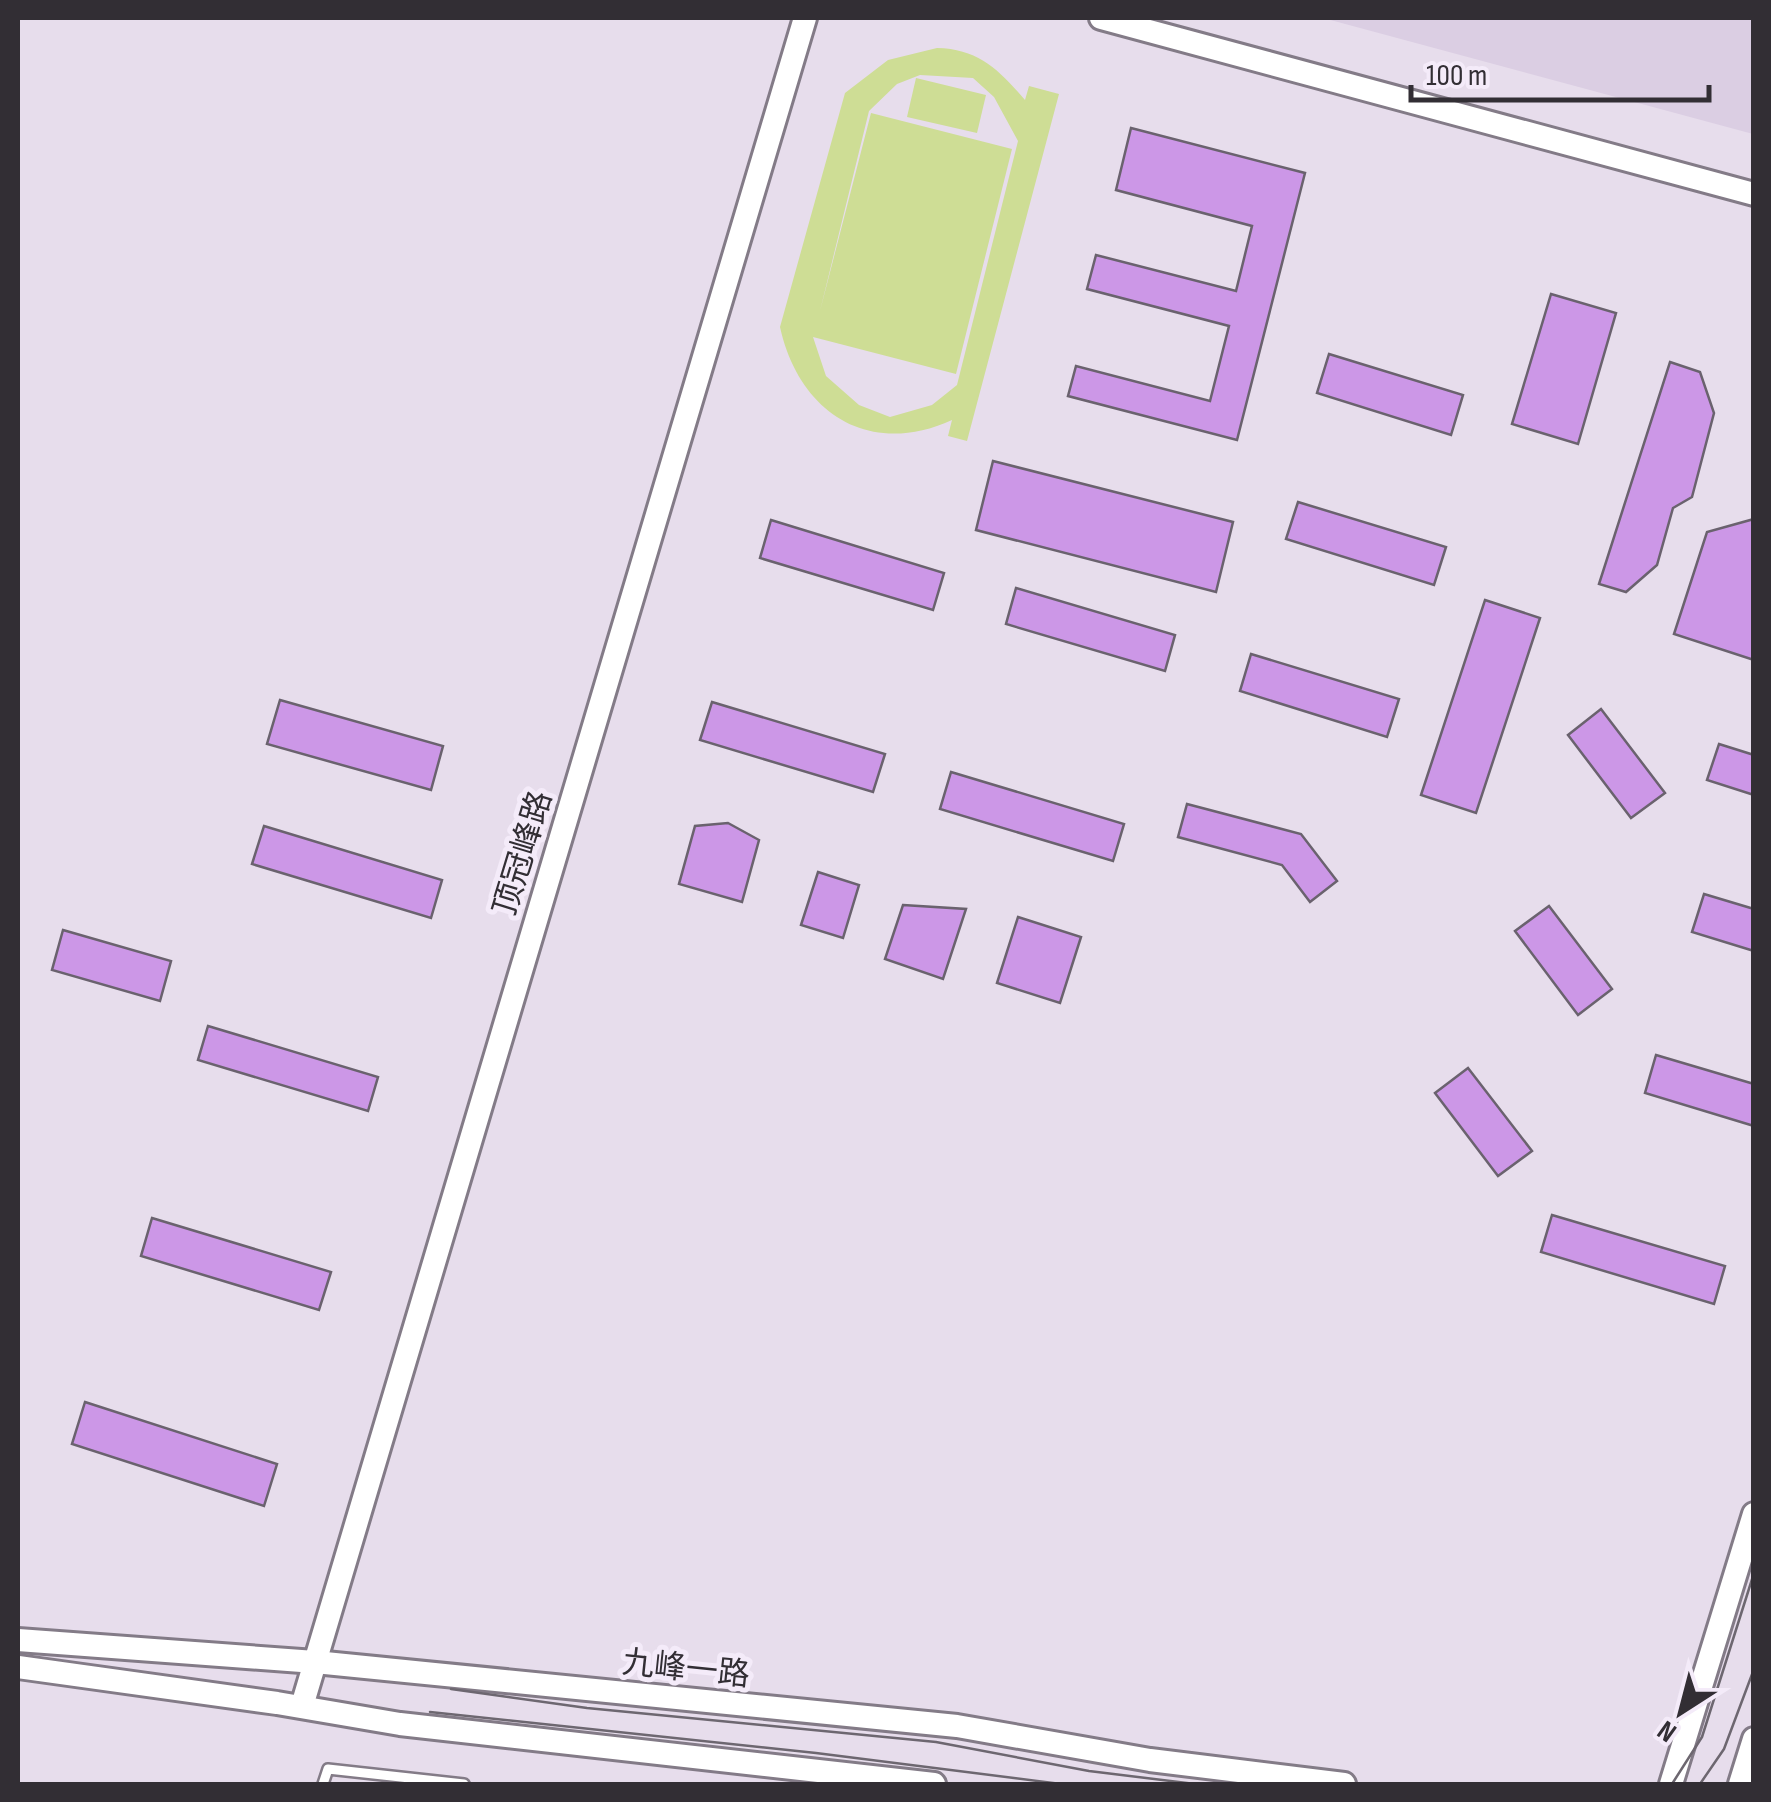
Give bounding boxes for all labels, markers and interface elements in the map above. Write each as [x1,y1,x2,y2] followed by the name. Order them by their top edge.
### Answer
[1411,40,1708,102] scale bar
[1426,58,1487,94] text: 100 m
[486,787,561,920] street label: 顶冠峰路
[620,1643,752,1696] street label: 九峰一路
[1631,1662,1731,1762] north arrow
[1651,1713,1683,1749] text: N

